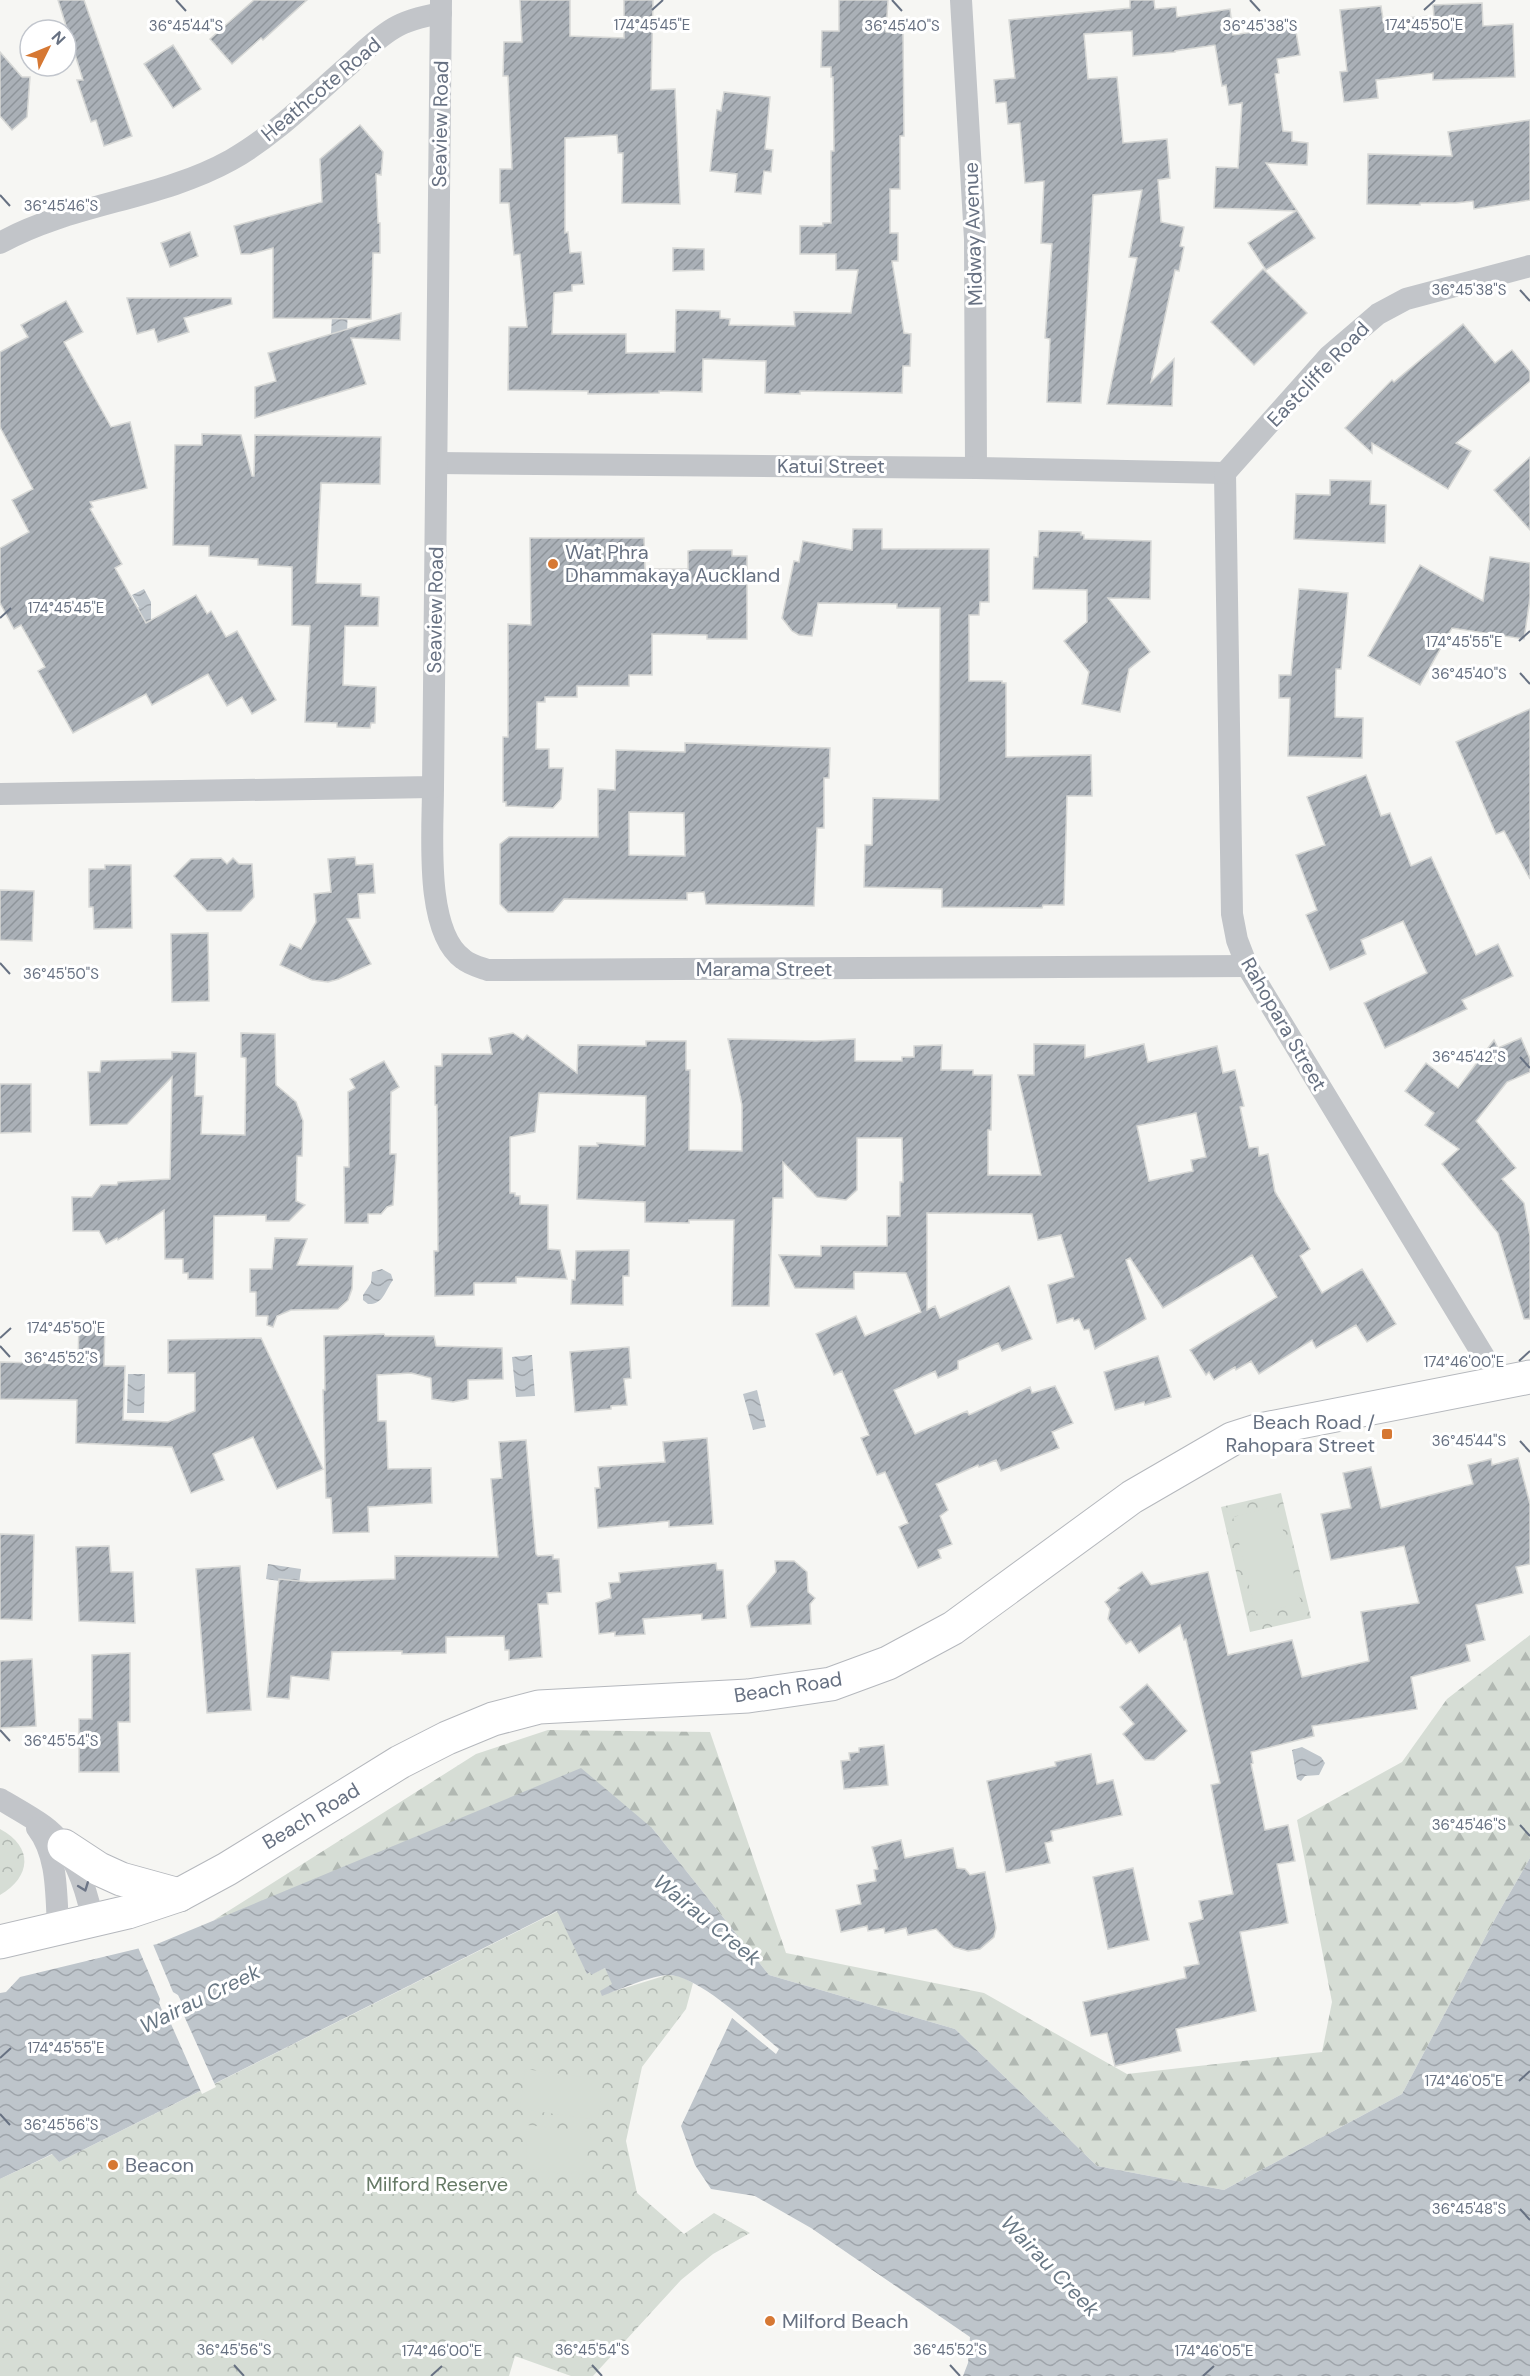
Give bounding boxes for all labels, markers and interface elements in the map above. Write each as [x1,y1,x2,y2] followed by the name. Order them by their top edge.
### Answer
[614,15,690,35] text: 174°45'45"E
[1385,15,1463,35] text: 174°45'50"E
[149,16,223,36] text: 36°45'44"S
[864,16,940,36] text: 36°45'40"S
[1223,16,1298,36] text: 36°45'38"S
[18,18,78,78] north arrow
[47,27,70,50] text: N
[256,31,386,147] street label: Heathcote Road
[426,60,454,188] street label: Seaview Road
[957,162,989,306] street label: Midway Avenue
[24,196,99,216] text: 36°45'46"S
[1432,280,1507,300] text: 36°45'38"S
[1261,316,1375,432] street label: Eastcliffe Road
[777,453,885,479] street label: Katui Street
[565,539,780,588] place label: Wat Phra Dhammakaya Auckland
[421,546,449,674] street label: Seaview Road
[546,557,560,571] marker: Wat Phra Dhammakaya Auckland
[28,598,104,618] text: 174°45'45"E
[1426,632,1502,652] text: 174°45'55"E
[1431,664,1507,684] text: 36°45'40"S
[1235,953,1333,1095] street label: Rahopara Street
[696,956,832,982] street label: Marama Street
[23,964,99,984] text: 36°45'50"S
[1432,1047,1506,1067] text: 36°45'42"S
[27,1318,105,1338] text: 174°45'50"E
[24,1348,98,1368] text: 36°45'52"S
[1424,1352,1504,1372] text: 174°46'00"E
[1225,1409,1375,1458] place label: Beach Road / Rahopara Street
[1380,1427,1394,1441] marker: Beach Road / Rahopara Street
[1432,1431,1506,1451] text: 36°45'44"S
[732,1666,844,1708] street label: Beach Road
[24,1731,99,1751] text: 36°45'54"S
[258,1777,364,1855] street label: Beach Road
[1432,1815,1507,1835] text: 36°45'46"S
[647,1868,767,1972] water label: Wairau Creek
[77,1881,89,1892] one-way arrow
[135,1958,265,2040] water label: Wairau Creek
[28,2038,104,2058] text: 174°45'55"E
[1425,2071,1503,2091] text: 174°46'05"E
[23,2115,99,2135] text: 36°45'56"S
[125,2152,194,2178] place label: Beacon
[106,2158,120,2172] marker: Beacon
[366,2171,508,2197] park label: Milford Reserve
[1432,2199,1506,2219] text: 36°45'48"S
[994,2209,1106,2323] water label: Wairau Creek
[782,2308,908,2334] place label: Milford Beach
[763,2314,777,2328] marker: Milford Beach
[196,2340,272,2360] text: 36°45'56"S
[555,2340,630,2360] text: 36°45'54"S
[913,2340,987,2360] text: 36°45'52"S
[402,2341,482,2361] text: 174°46'00"E
[1175,2341,1253,2361] text: 174°46'05"E

